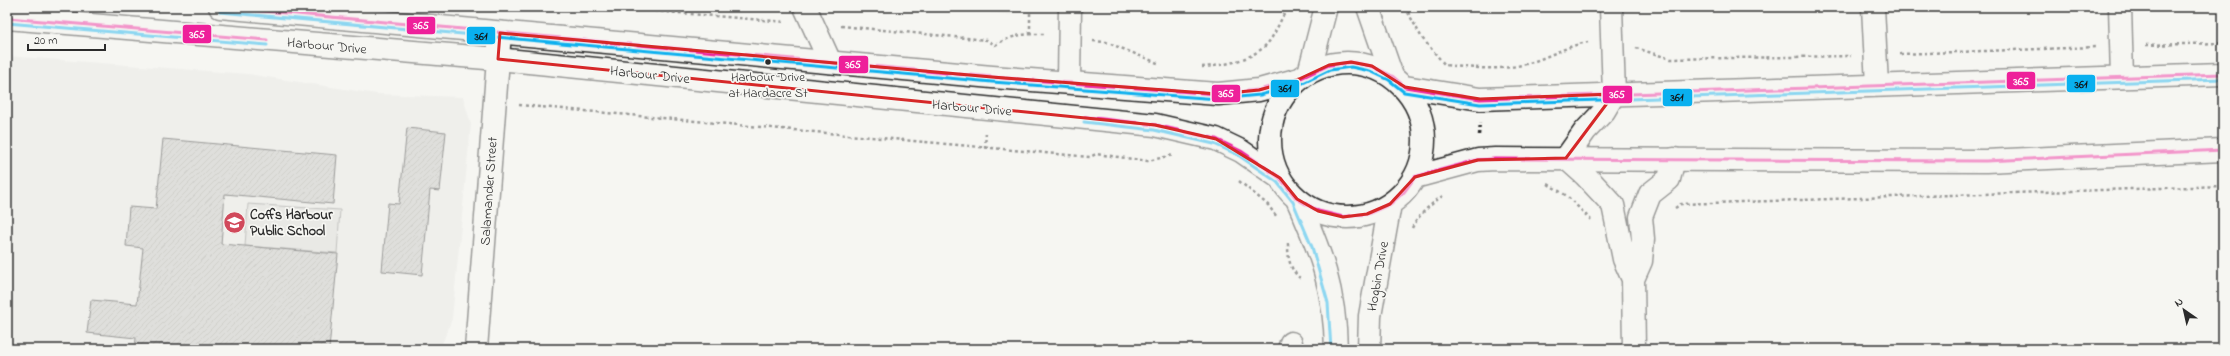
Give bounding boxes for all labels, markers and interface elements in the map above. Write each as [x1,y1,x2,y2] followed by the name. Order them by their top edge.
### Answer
[406,16,436,35] line badge: 365
[412,18,430,34] text: 365
[182,24,212,44] line badge: 365
[28,26,105,52] scale bar
[466,26,496,45] line badge: 361
[188,27,206,43] text: 365
[474,29,488,45] text: 361
[34,32,57,50] text: 20 m
[286,33,368,60] street label: Harbour Drive
[838,55,869,74] line badge: 365
[763,57,773,67] marker: Harbour Drive at Hardacre St
[844,57,862,73] text: 365
[609,61,691,90] street label: Harbour Drive
[728,68,808,103] place label: Harbour Drive at Hardacre St
[2006,71,2036,90] line badge: 365
[2012,74,2030,90] text: 365
[2066,74,2096,93] line badge: 361
[2074,77,2088,93] text: 361
[1270,79,1300,98] line badge: 361
[1278,81,1292,97] text: 361
[1211,84,1241,103] line badge: 365
[1602,85,1633,104] line badge: 365
[1217,86,1235,102] text: 365
[1608,87,1626,103] text: 365
[1662,88,1693,107] line badge: 361
[1670,90,1684,106] text: 361
[931,95,1013,122] street label: Harbour Drive
[475,136,504,246] street label: Salamander Street
[250,205,333,242] place label: Coffs Harbour Public School
[221,209,247,235] school or university icon: Coffs Harbour Public School
[1362,239,1396,313] street label: Hogbin Drive
[2164,290,2204,330] north arrow
[2171,294,2187,311] text: N

